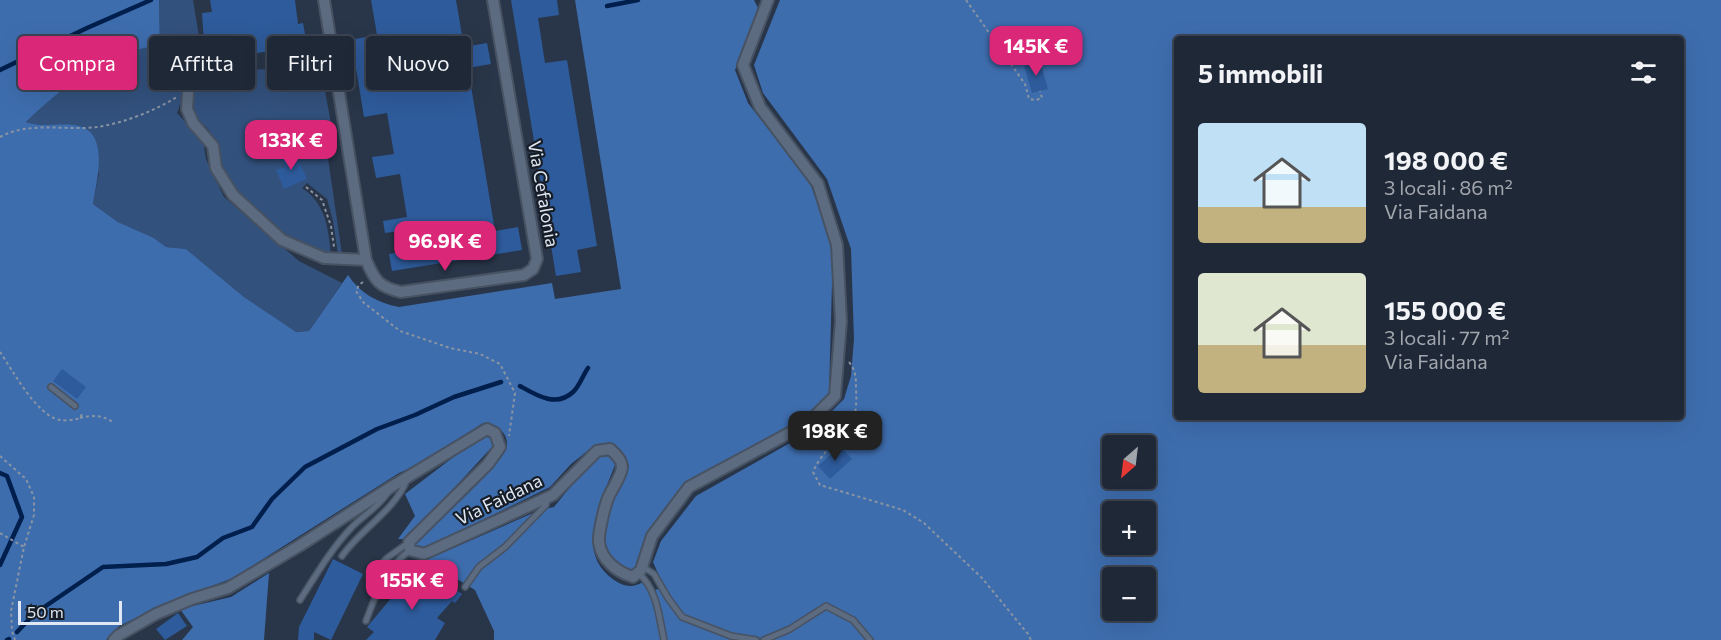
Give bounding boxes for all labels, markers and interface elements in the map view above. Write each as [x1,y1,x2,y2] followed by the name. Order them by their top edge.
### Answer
[987,26,1085,77] pin: 145K €
[1004,33,1068,57] text: 145K €
[18,36,137,90] chip: Compra
[149,36,255,90] chip: Affitta
[267,36,354,90] chip: Filtri
[366,36,471,90] chip: Nuovo
[1627,56,1660,89] icon: filters
[1198,57,1323,88] text: 5 immobili
[242,120,340,171] pin: 133K €
[259,127,323,151] text: 133K €
[524,139,564,249] street label: Via Cefalonia
[1384,144,1508,175] text: 198 000 €
[1246,147,1318,219] icon: home
[1384,175,1513,199] text: 3 locali · 86 m²
[1384,199,1488,223] text: Via Faidana
[390,221,500,272] pin: 96.9K €
[408,228,482,252] text: 96.9K €
[1384,294,1506,325] text: 155 000 €
[1246,297,1318,369] icon: home
[1384,325,1510,349] text: 3 locali · 77 m²
[1384,349,1488,373] text: Via Faidana
[786,411,884,462] pin: 198K €
[802,418,868,442] text: 198K €
[1102,435,1156,489] north arrow
[1102,435,1156,621] map controls
[452,469,545,529] street label: Via Faidana
[1102,501,1156,555] button: +
[363,560,461,611] pin: 155K €
[380,567,444,591] text: 155K €
[1102,567,1156,621] button: −
[18,598,122,626] scale bar
[27,602,64,621] text: 50 m

